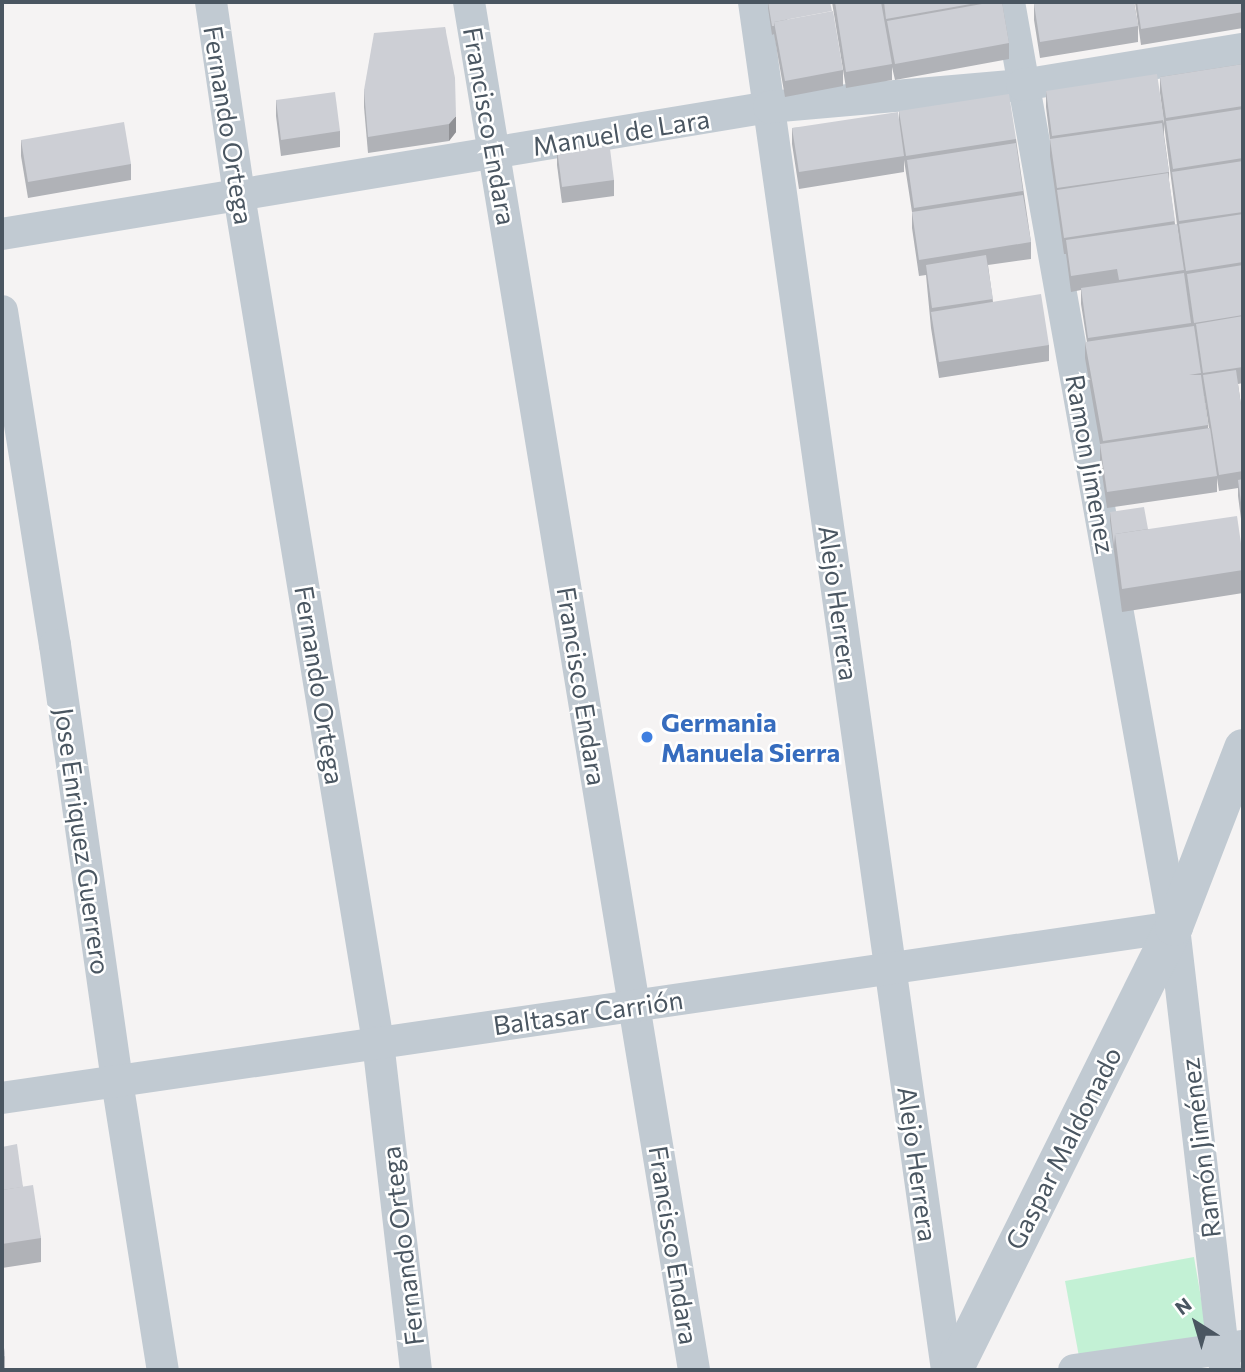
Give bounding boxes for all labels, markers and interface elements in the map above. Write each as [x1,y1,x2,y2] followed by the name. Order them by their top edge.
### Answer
[198,23,260,227] street label: Fernando Ortega
[457,25,523,227] street label: Francisco Endara
[530,103,712,161] street label: Manuel de Lara
[1060,372,1122,556] street label: Ramon Jimenez
[813,523,865,683] street label: Alejo Herrera
[289,583,351,787] street label: Fernando Ortega
[551,585,613,787] street label: Francisco Endara
[49,706,117,976] street label: Jose Enriquez Guerrero
[661,706,840,768] place label: Germania Manuela Sierra
[639,729,655,745] marker: Germania Manuela Sierra
[491,983,685,1041] street label: Baltasar Carrión
[998,1041,1128,1255] street label: Gaspar Maldonado
[1173,1056,1227,1240] street label: Ramón Jiménez
[892,1084,944,1244] street label: Alejo Herrera
[643,1144,705,1346] street label: Francisco Endara
[374,1145,430,1347] street label: Fernando Ortega
[1161,1288,1231,1358] north arrow
[1170,1292,1196,1319] text: N

